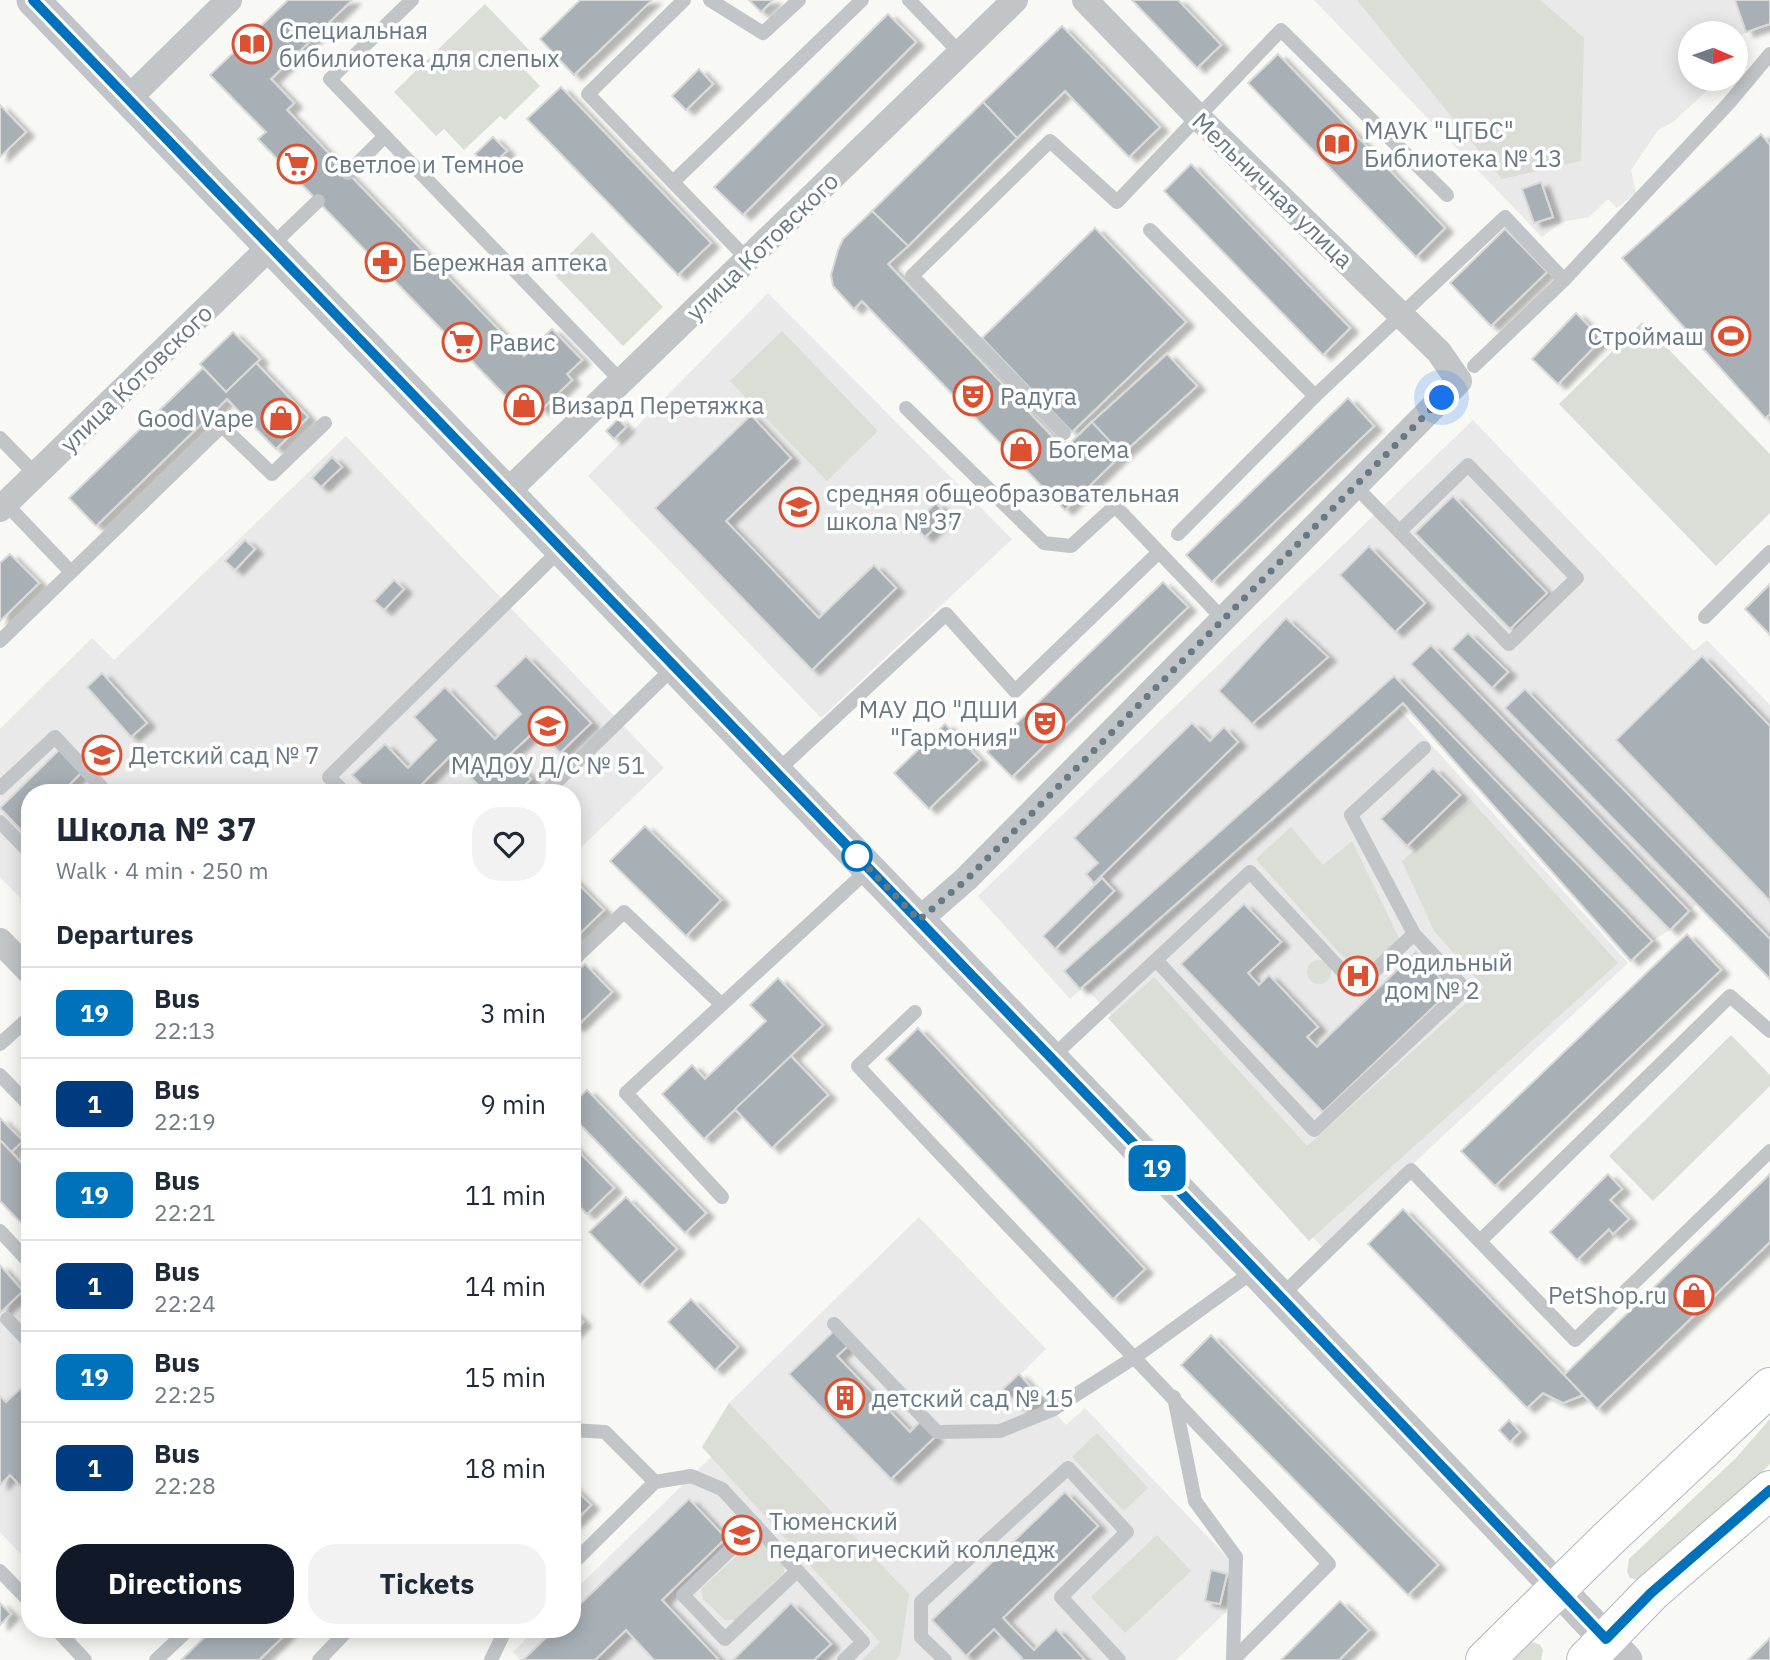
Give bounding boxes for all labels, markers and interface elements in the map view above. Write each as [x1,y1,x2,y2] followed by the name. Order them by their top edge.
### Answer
[279,14,559,74] place label: Специальная бибилиотека для слепых
[1678,21,1748,91] north arrow
[1678,21,1748,91] map controls
[231,23,273,65] library icon: Специальная бибилиотека для слепых
[1186,105,1360,275] street label: Мельничная улица
[1364,114,1562,174] place label: МАУК "ЦГБС" Библиотека № 13
[1316,123,1358,165] library icon: МАУК "ЦГБС" Библиотека № 13
[276,143,318,185] supermarket icon: Светлое и Темное
[324,148,524,180] place label: Светлое и Темное
[679,165,845,327] street label: улица Котовского
[364,241,406,283] pharmacy icon: Бережная аптека
[412,246,608,278] place label: Бережная аптека
[53,297,219,459] street label: улица Котовского
[1710,315,1752,357] sports icon: Строймаш
[1588,320,1704,352] place label: Строймаш
[441,321,483,363] supermarket icon: Равис
[489,326,556,358] place label: Равис
[952,375,994,417] theatre icon: Радуга
[1000,380,1077,412] place label: Радуга
[1424,380,1459,415] your location
[503,384,545,426] shop icon: Визард Перетяжка
[551,389,764,421] place label: Визард Перетяжка
[260,397,302,439] shop icon: Good Vape
[137,402,254,434] place label: Good Vape
[1000,428,1042,470] shop icon: Богема
[1048,433,1130,465] place label: Богема
[826,477,1180,537] place label: средняя общеобразовательная школа № 37
[778,486,820,528] school or university icon: средняя общеобразовательная школа № 37
[859,693,1018,753] place label: МАУ ДО "ДШИ "Гармония"
[1024,702,1066,744] theatre icon: МАУ ДО "ДШИ "Гармония"
[527,705,569,747] school or university icon: МАДОУ Д/С № 51
[81,734,123,776] school or university icon: Детский сад № 7
[129,739,320,771] place label: Детский сад № 7
[451,749,645,781] place label: МАДОУ Д/С № 51
[56,807,257,850] text: Школа № 37
[472,807,546,881] button: heart
[842,841,872,871] unlabelled marker
[56,855,269,885] text: Walk · 4 min · 250 m
[56,917,194,951] text: Departures
[1385,946,1513,1006] place label: Родильный дом № 2
[1337,955,1379,997] hospital icon: Родильный дом № 2
[154,981,200,1015] text: Bus
[480,996,546,1030] text: 3 min
[80,997,109,1029] text: 19
[154,1015,216,1045] text: 22:13
[154,1072,200,1106] text: Bus
[480,1087,546,1121] text: 9 min
[87,1088,102,1120] text: 1
[154,1106,216,1136] text: 22:19
[1126,1145,1188,1191] line badge: 19
[1143,1152,1171,1184] text: 19
[154,1163,200,1197] text: Bus
[465,1178,546,1212] text: 11 min
[80,1179,109,1211] text: 19
[154,1197,216,1227] text: 22:21
[154,1254,200,1288] text: Bus
[465,1269,546,1303] text: 14 min
[87,1270,102,1302] text: 1
[1673,1274,1715,1316] shop icon: PetShop.ru
[1548,1279,1667,1311] place label: PetShop.ru
[154,1288,216,1318] text: 22:24
[154,1345,200,1379] text: Bus
[465,1360,546,1394] text: 15 min
[80,1361,109,1393] text: 19
[824,1377,866,1419] building icon: детский сад № 15
[154,1379,216,1409] text: 22:25
[872,1382,1074,1414] place label: детский сад № 15
[154,1436,200,1470] text: Bus
[465,1451,546,1485] text: 18 min
[87,1452,102,1484] text: 1
[154,1470,216,1500] text: 22:28
[769,1505,1056,1565] place label: Тюменский педагогический колледж
[721,1514,763,1556] school or university icon: Тюменский педагогический колледж
[56,1544,294,1624] button: Directions
[308,1544,546,1624] button: Tickets

